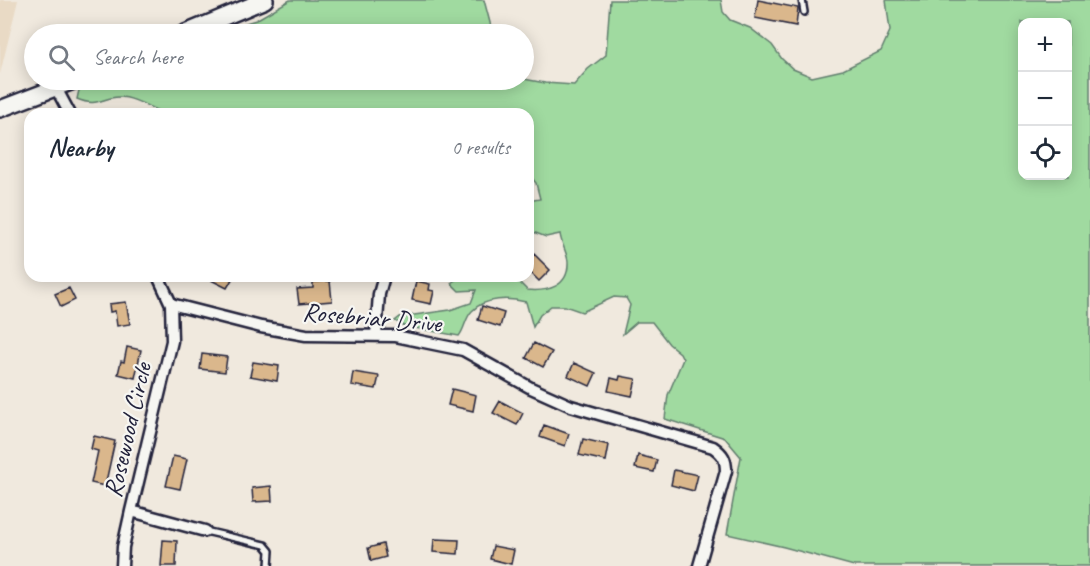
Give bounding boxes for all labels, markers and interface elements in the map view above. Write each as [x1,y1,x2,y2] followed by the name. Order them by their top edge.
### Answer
[1018,18,1072,180] map controls
[1018,18,1072,72] button: +
[24,24,534,90] search box
[45,41,78,74] icon: search
[93,43,183,71] text: Search here
[1018,72,1072,126] button: −
[1018,126,1072,180] button: locate
[48,131,113,164] text: Nearby
[451,135,510,160] text: 0 results
[301,295,444,340] street label: Rosebriar Drive
[96,358,159,501] street label: Rosewood Circle

